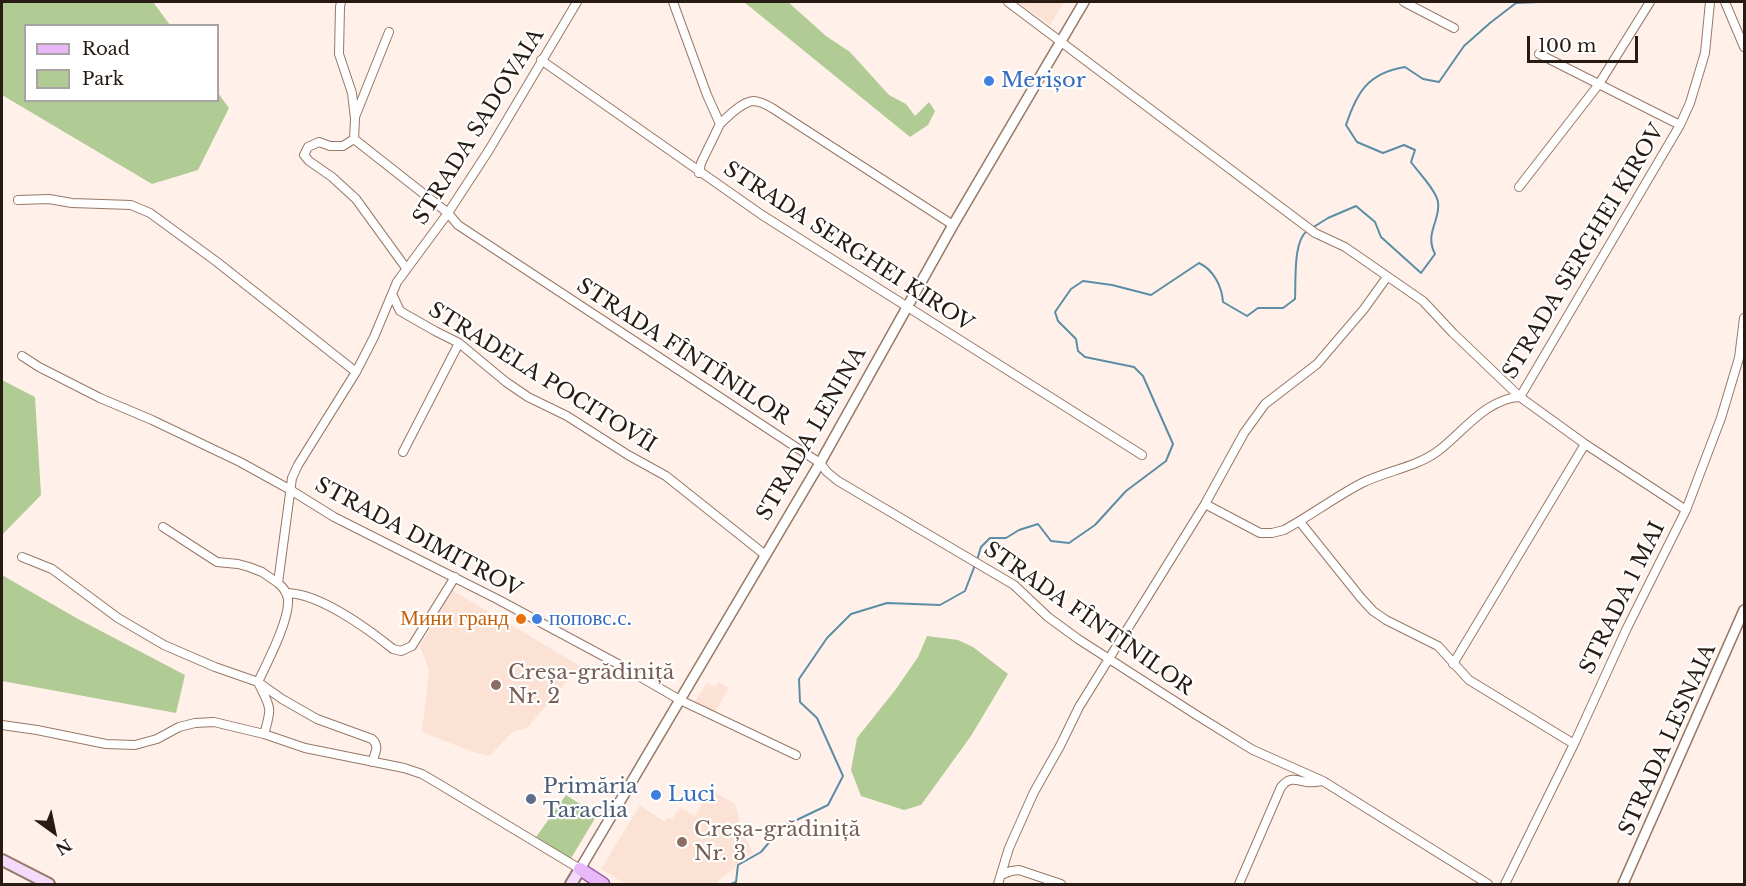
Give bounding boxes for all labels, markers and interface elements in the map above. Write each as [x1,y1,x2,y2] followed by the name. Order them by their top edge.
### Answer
[24,24,219,102] legend
[408,24,550,230] street label: STRADA SADOVAIA
[1530,24,1641,62] scale bar
[1538,35,1596,57] text: 100 m
[82,38,130,60] text: Road
[82,68,124,90] text: Park
[1001,68,1086,94] place label: Merișor
[982,74,996,88] marker: Merișor
[1498,120,1670,384] street label: STRADA SERGHEI KIROV
[718,157,978,337] street label: STRADA SERGHEI KIROV
[572,273,794,431] street label: STRADA FÎNTÎNILOR
[423,297,661,459] street label: STRADELA POCITOVÎI
[752,343,872,525] street label: STRADA LENINA
[310,473,526,603] street label: STRADA DIMITROV
[1575,518,1671,678] street label: STRADA 1 MAI
[979,537,1197,701] street label: STRADA FÎNTÎNILOR
[400,606,509,632] place label: Мини гранд
[549,606,632,632] place label: поповс.с.
[514,612,528,626] marker: Мини гранд
[530,612,544,626] marker: поповс.с.
[1614,640,1722,840] street label: STRADA LESNAIA
[508,660,674,710] place label: Creșa-grădiniță Nr. 2
[489,678,503,692] marker: Creșa-grădiniță Nr. 2
[543,774,638,824] place label: Primăria Taraclia
[668,782,716,808] place label: Luci
[649,788,663,802] marker: Luci
[524,792,538,806] marker: Primăria Taraclia
[24,802,84,862] north arrow
[694,817,860,867] place label: Creșa-grădiniță Nr. 3
[52,835,76,860] text: N
[675,835,689,849] marker: Creșa-grădiniță Nr. 3

